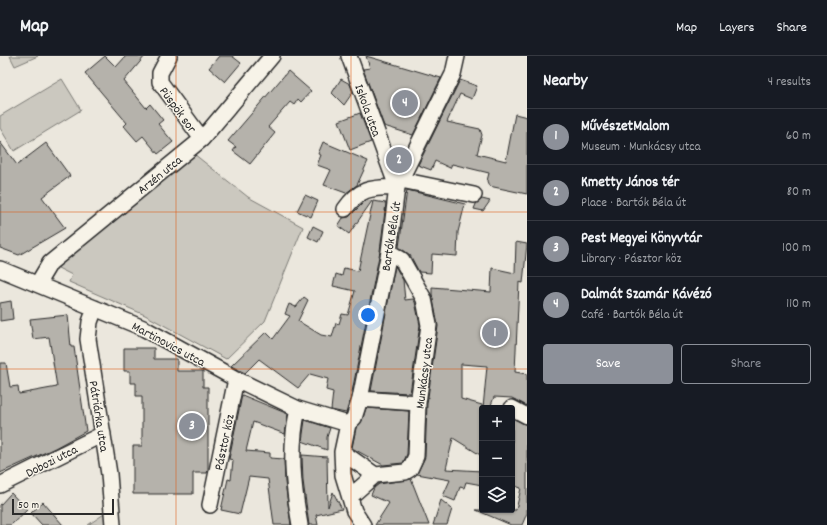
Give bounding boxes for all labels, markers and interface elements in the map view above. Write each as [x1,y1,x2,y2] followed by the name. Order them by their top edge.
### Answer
[20,14,49,41] text: Map
[676,18,697,38] text: Map
[719,18,754,38] text: Layers
[776,18,807,38] text: Share
[543,70,587,94] text: Nearby
[768,73,811,92] text: 4 results
[348,82,385,141] street label: Iskola utca
[154,83,200,138] street label: Püspök sor
[392,88,418,118] pin: 4
[581,116,670,138] text: MűvészetMalom
[555,127,557,146] text: 1
[786,127,811,146] text: 60 m
[581,138,701,157] text: Museum · Munkácsy utca
[386,145,412,175] pin: 2
[134,151,188,200] street label: Arzén utca
[581,172,679,194] text: Kmetty János tér
[553,183,559,202] text: 2
[787,183,811,202] text: 80 m
[581,194,686,213] text: Place · Bartók Béla út
[378,200,407,273] street label: Bartók Béla út
[581,228,702,250] text: Pest Megyei Könyvtár
[553,239,559,258] text: 3
[782,239,811,258] text: 100 m
[581,250,682,269] text: Library · Pásztor köz
[581,284,712,306] text: Dalmát Szamár Kávézó
[553,295,559,314] text: 4
[786,295,811,314] text: 110 m
[358,305,378,325] your location
[581,306,683,325] text: Café · Bartók Béla út
[128,318,209,373] street label: Martinovics utca
[482,318,508,348] pin: 1
[412,336,439,410] street label: Munkácsy utca
[543,344,673,384] button: Save
[681,344,811,384] button: Share
[83,379,113,454] street label: Pátriárka utca
[479,405,515,513] map controls
[479,405,515,441] button: +
[179,411,205,441] pin: 3
[210,412,241,472] street label: Pásztor köz
[23,441,82,483] street label: Dobozi utca
[479,441,515,477] button: −
[479,477,515,513] button: layers
[12,497,114,516] scale bar
[18,498,39,514] text: 50 m

